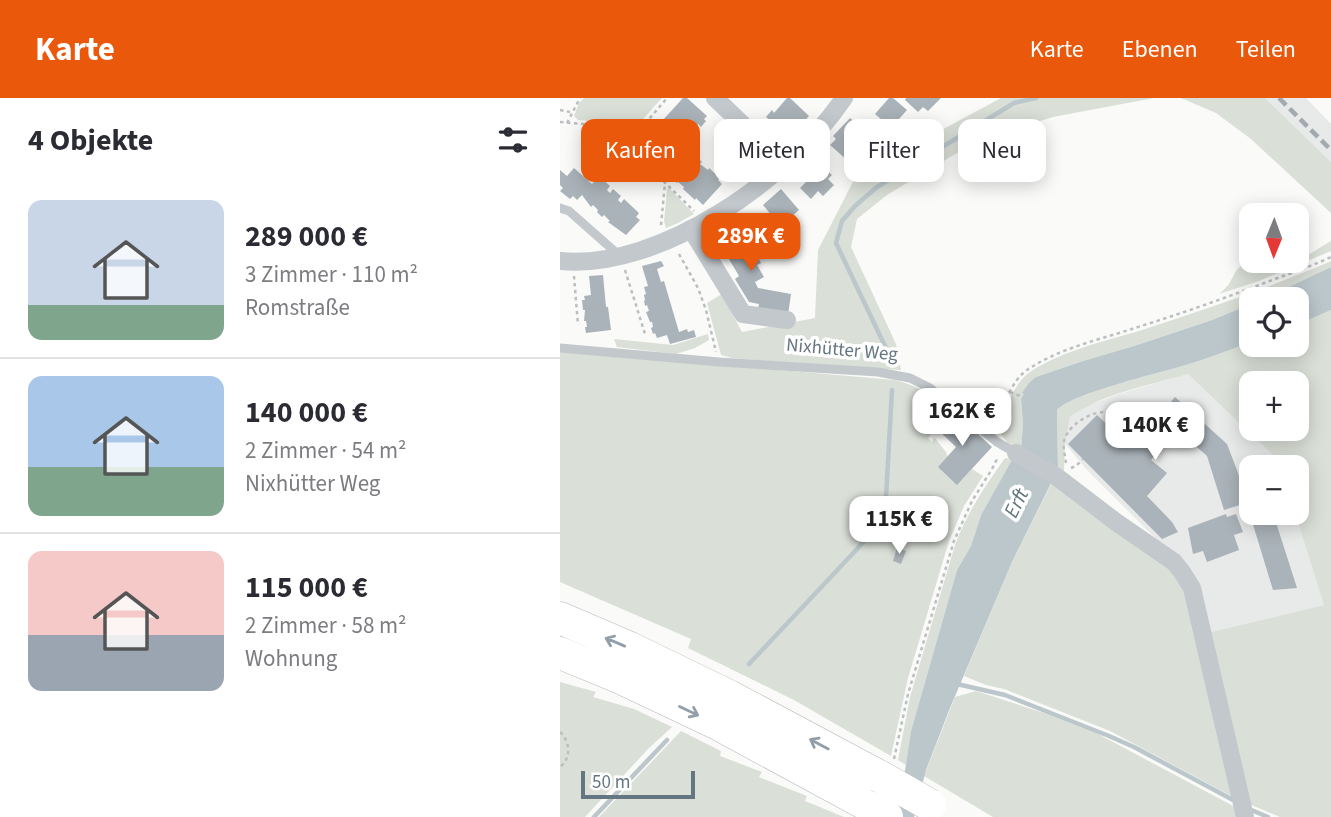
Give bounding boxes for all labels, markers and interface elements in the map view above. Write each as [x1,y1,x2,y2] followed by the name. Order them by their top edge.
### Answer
[35,26,115,73] text: Karte
[1030,32,1084,67] text: Karte
[1122,32,1198,67] text: Ebenen
[1236,32,1296,67] text: Teilen
[28,119,153,162] text: 4 Objekte
[581,119,700,182] chip: Kaufen
[714,119,830,182] chip: Mieten
[844,119,944,182] chip: Filter
[958,119,1046,182] chip: Neu
[494,121,532,159] icon: filters
[1239,203,1309,273] north arrow
[1239,203,1309,525] map controls
[694,214,808,273] pin: 289K €
[245,215,368,258] text: 289 000 €
[717,219,785,252] text: 289K €
[84,228,168,312] icon: home
[245,258,418,291] text: 3 Zimmer · 110 m²
[1239,287,1309,357] button: locate
[245,291,350,324] text: Romstraße
[785,332,899,368] street label: Nixhütter Weg
[1239,371,1309,441] button: +
[905,388,1019,448] pin: 162K €
[245,391,368,434] text: 140 000 €
[928,394,996,427] text: 162K €
[1098,402,1212,462] pin: 140K €
[84,404,168,488] icon: home
[1121,408,1189,441] text: 140K €
[245,434,407,467] text: 2 Zimmer · 54 m²
[1239,455,1309,525] button: −
[245,467,380,500] text: Nixhütter Weg
[996,482,1036,523] water label: Erft
[842,496,956,556] pin: 115K €
[865,502,933,535] text: 115K €
[245,566,368,609] text: 115 000 €
[84,579,168,663] icon: home
[245,609,407,642] text: 2 Zimmer · 58 m²
[605,635,626,648] one-way arrow
[245,642,337,675] text: Wohnung
[678,705,699,718] one-way arrow
[809,736,829,750] one-way arrow
[581,768,695,800] scale bar
[592,769,630,796] text: 50 m

